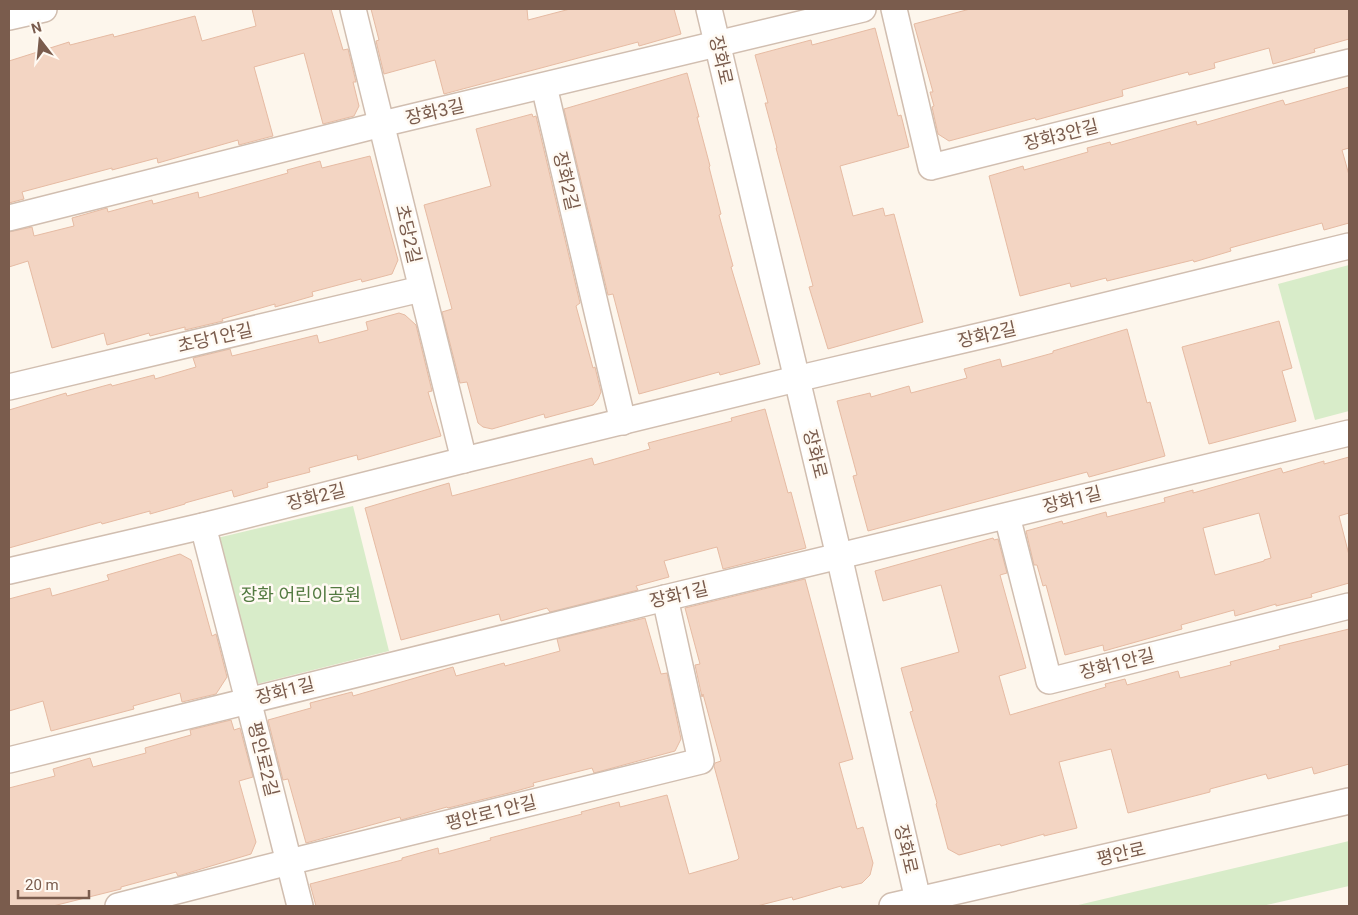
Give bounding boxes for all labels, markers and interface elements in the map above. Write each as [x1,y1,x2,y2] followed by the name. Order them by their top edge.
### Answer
[15,15,65,65] north arrow
[29,18,43,37] text: N
[706,33,737,86] street label: 장화로
[403,95,466,128] street label: 장화3길
[1021,115,1100,154] street label: 장화3안길
[550,149,583,212] street label: 장화2길
[392,202,425,265] street label: 초당2길
[955,318,1018,351] street label: 장화2길
[175,319,254,356] street label: 초당1안길
[799,427,832,481] street label: 장화로
[284,479,347,514] street label: 장화2길
[1040,482,1103,517] street label: 장화1길
[647,578,710,611] street label: 장화1길
[241,584,361,605] park label: 장화 어린이공원
[1077,644,1156,683] street label: 장화1안길
[253,673,316,708] street label: 장화1길
[244,719,283,798] street label: 평안로2길
[443,791,539,834] street label: 평안로1안길
[891,822,922,875] street label: 장화로
[1094,838,1147,869] street label: 평안로
[18,868,89,900] scale bar
[25,876,59,894] text: 20 m

